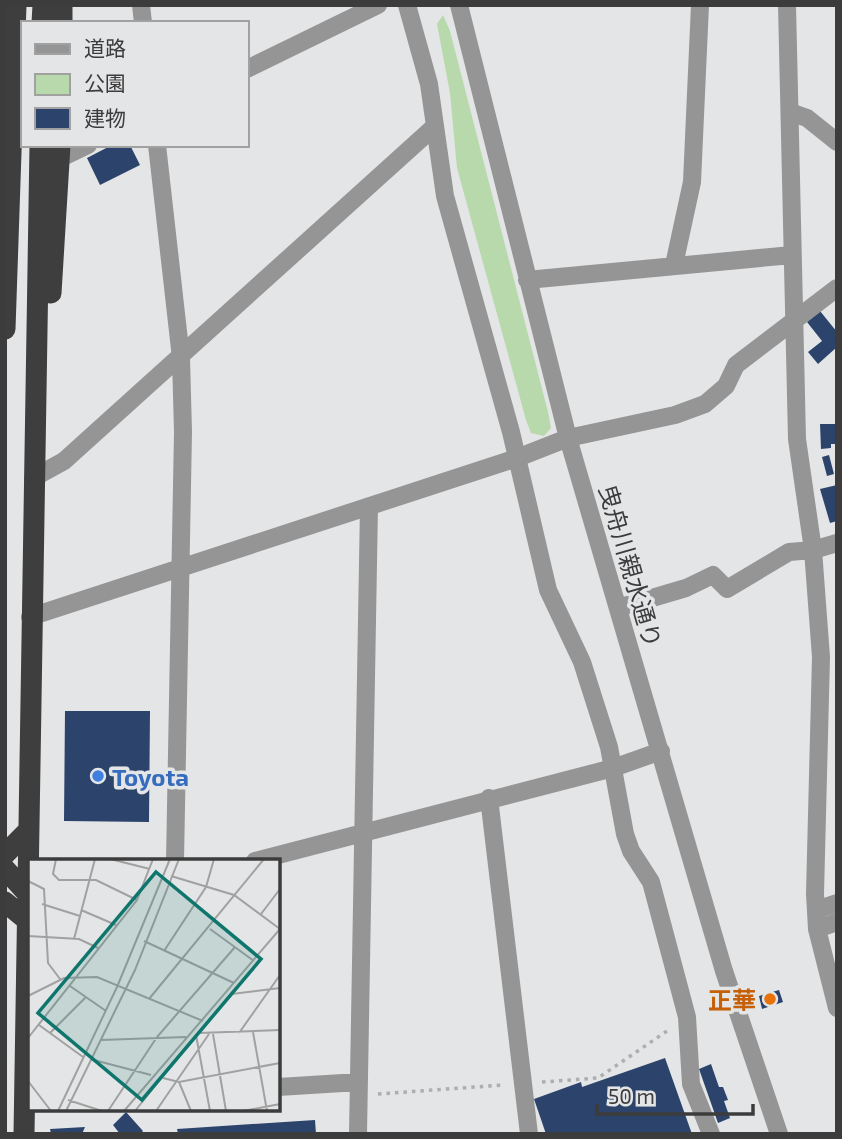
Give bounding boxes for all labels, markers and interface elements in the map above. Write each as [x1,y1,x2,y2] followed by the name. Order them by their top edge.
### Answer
[21,21,248,147] legend
[84,35,126,60] text: 道路
[84,70,126,95] text: 公園
[84,105,126,130] text: 建物
[594,481,668,651] street label: 曳舟川親水通り
[112,762,189,791] place label: Toyota
[90,768,106,784] marker: Toyota
[28,859,280,1111] inset map
[708,985,756,1014] place label: 正華
[762,991,778,1007] marker: 正華
[597,1072,753,1116] scale bar
[608,1083,655,1108] text: 50 m

